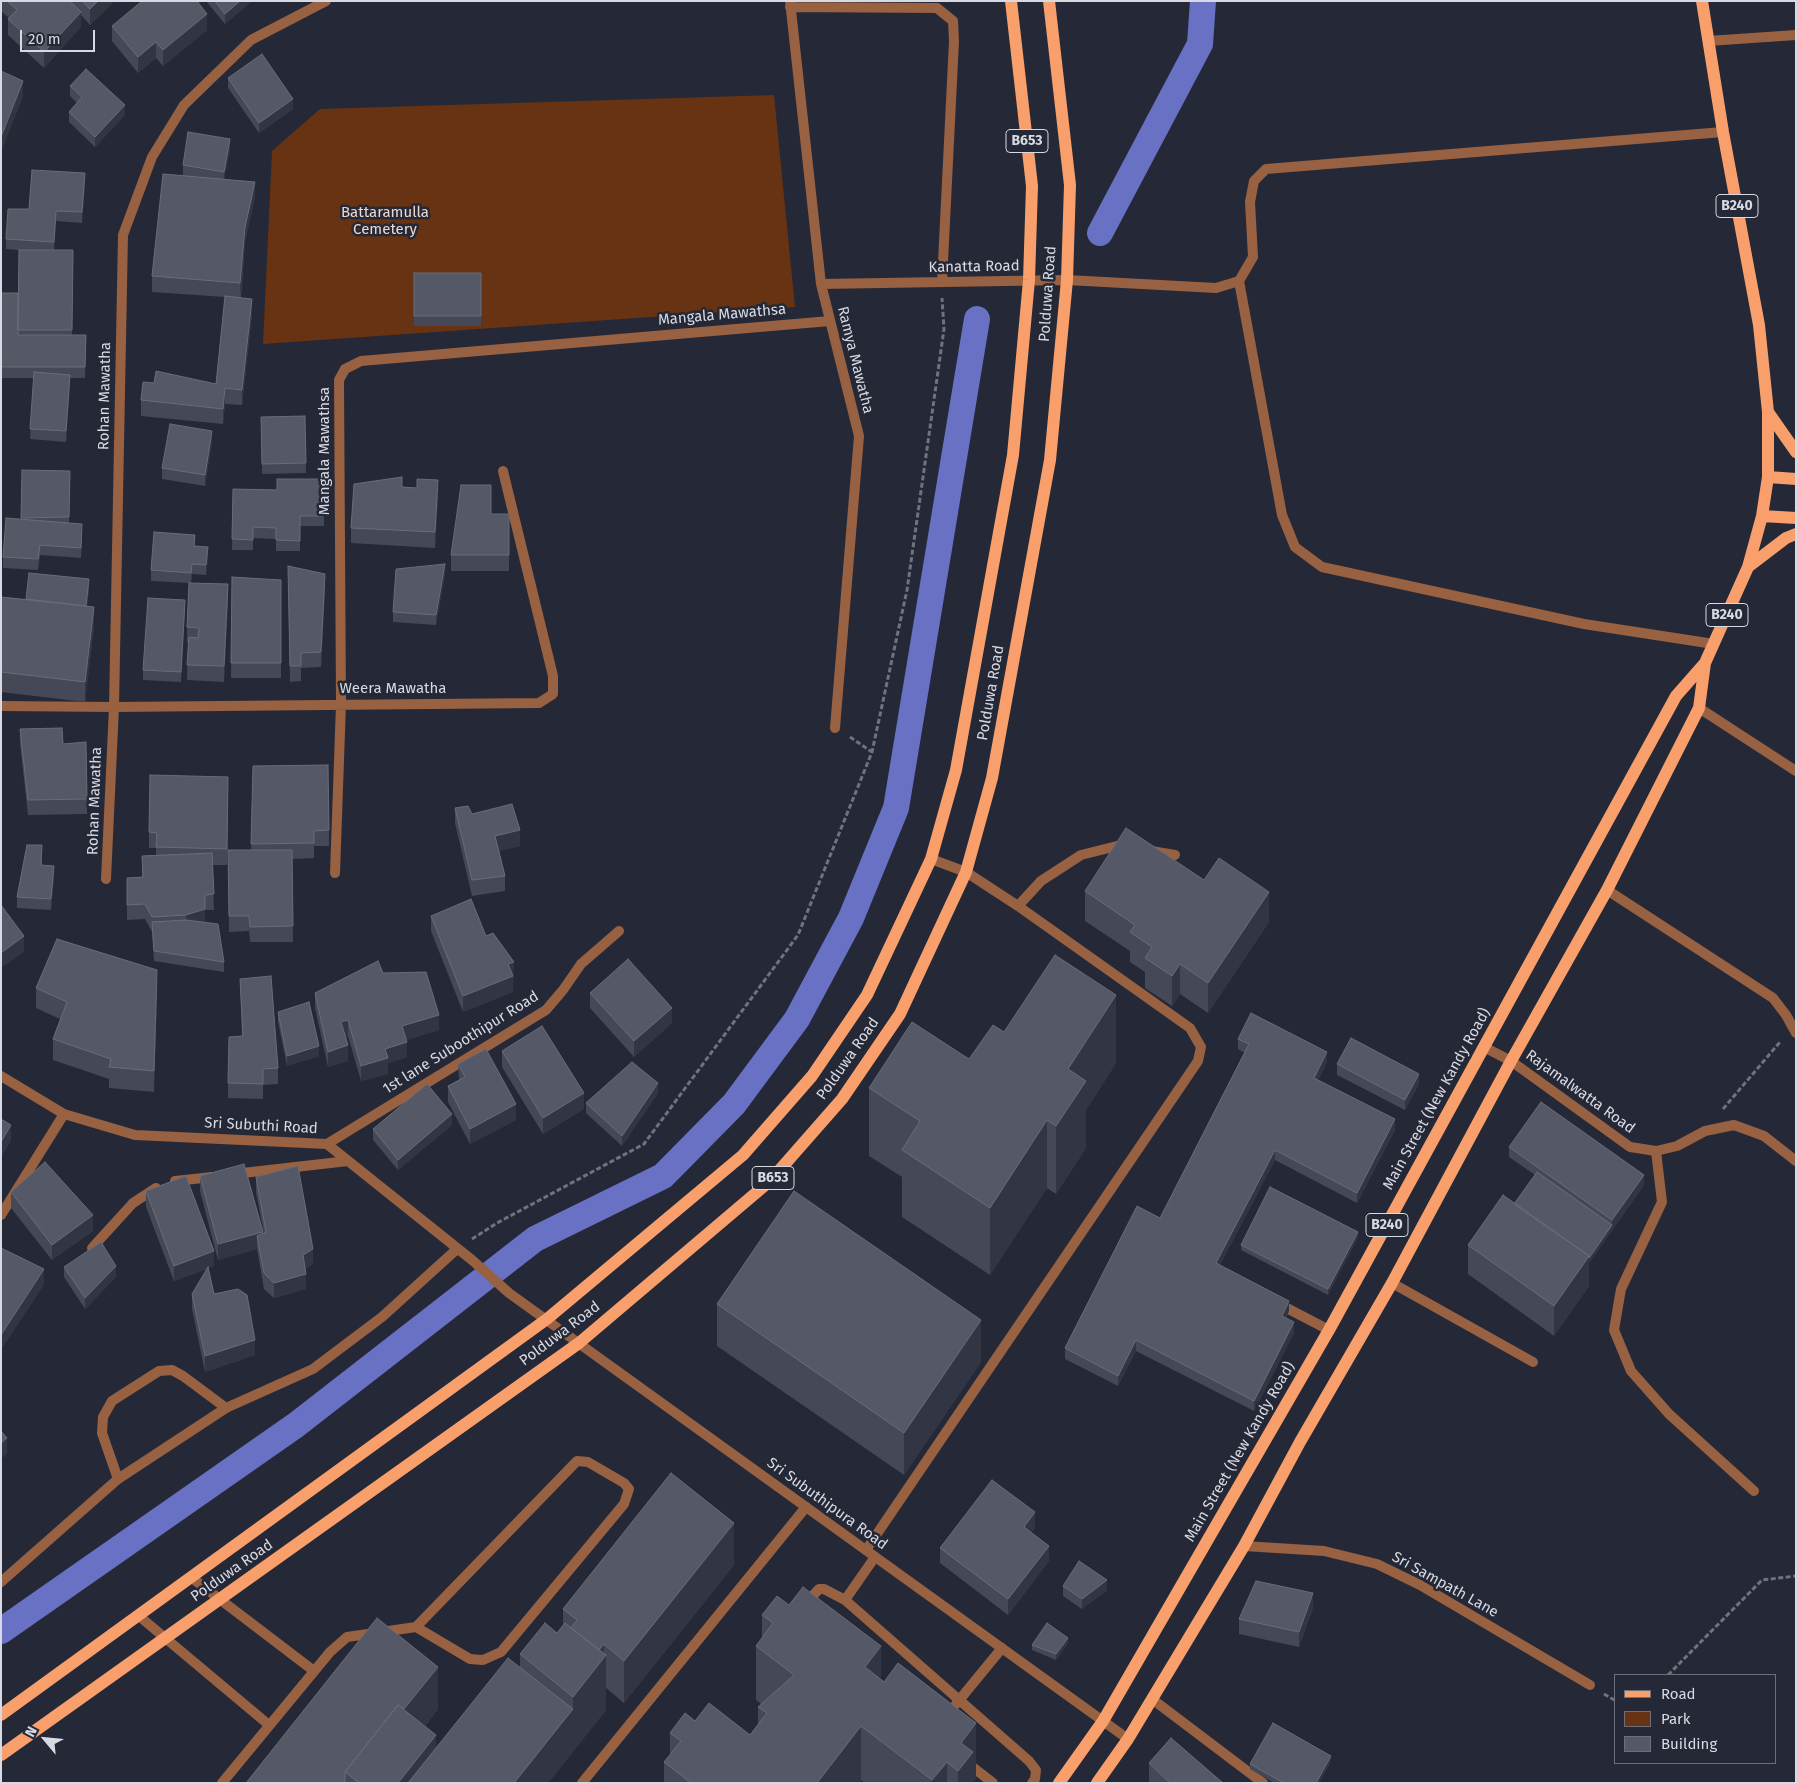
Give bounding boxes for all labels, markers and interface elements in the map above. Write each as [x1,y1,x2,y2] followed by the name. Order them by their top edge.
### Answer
[22,20,98,52] scale bar
[28,30,61,48] text: 20 m
[1006,130,1048,152] road number: B653
[1716,195,1758,218] road number: B240
[341,204,429,239] park label: Battaramulla Cemetery
[1036,245,1060,343] street label: Polduwa Road
[928,257,1020,277] street label: Kanatta Road
[657,300,787,330] street label: Mangala Mawathsa
[833,304,877,416] street label: Ramya Mawatha
[95,342,115,450] street label: Rohan Mawatha
[316,387,334,515] street label: Mangala Mawathsa
[1706,604,1748,626] road number: B240
[974,644,1008,742] street label: Polduwa Road
[340,680,446,698] street label: Weera Mawatha
[84,747,106,855] street label: Rohan Mawatha
[380,988,542,1098] street label: 1st lane Suboothipur Road
[1379,1005,1495,1193] street label: Main Street (New Kandy Road)
[813,1014,883,1104] street label: Polduwa Road
[1522,1046,1638,1138] street label: Rajamalwatta Road
[204,1114,318,1138] street label: Sri Subuthi Road
[752,1166,794,1190] road number: B653
[1366,1214,1408,1236] road number: B240
[516,1298,604,1370] street label: Polduwa Road
[1181,1359,1299,1545] street label: Main Street (New Kandy Road)
[763,1454,891,1554] street label: Sri Subuthipura Road
[187,1536,277,1606] street label: Polduwa Road
[1389,1548,1501,1622] street label: Sri Sampath Lane
[1614,1674,1777,1764] legend
[1661,1685,1696,1703] text: Road
[1661,1710,1691,1728] text: Park
[20,1714,70,1764] north arrow
[22,1724,41,1740] text: N
[1661,1735,1717,1753] text: Building

